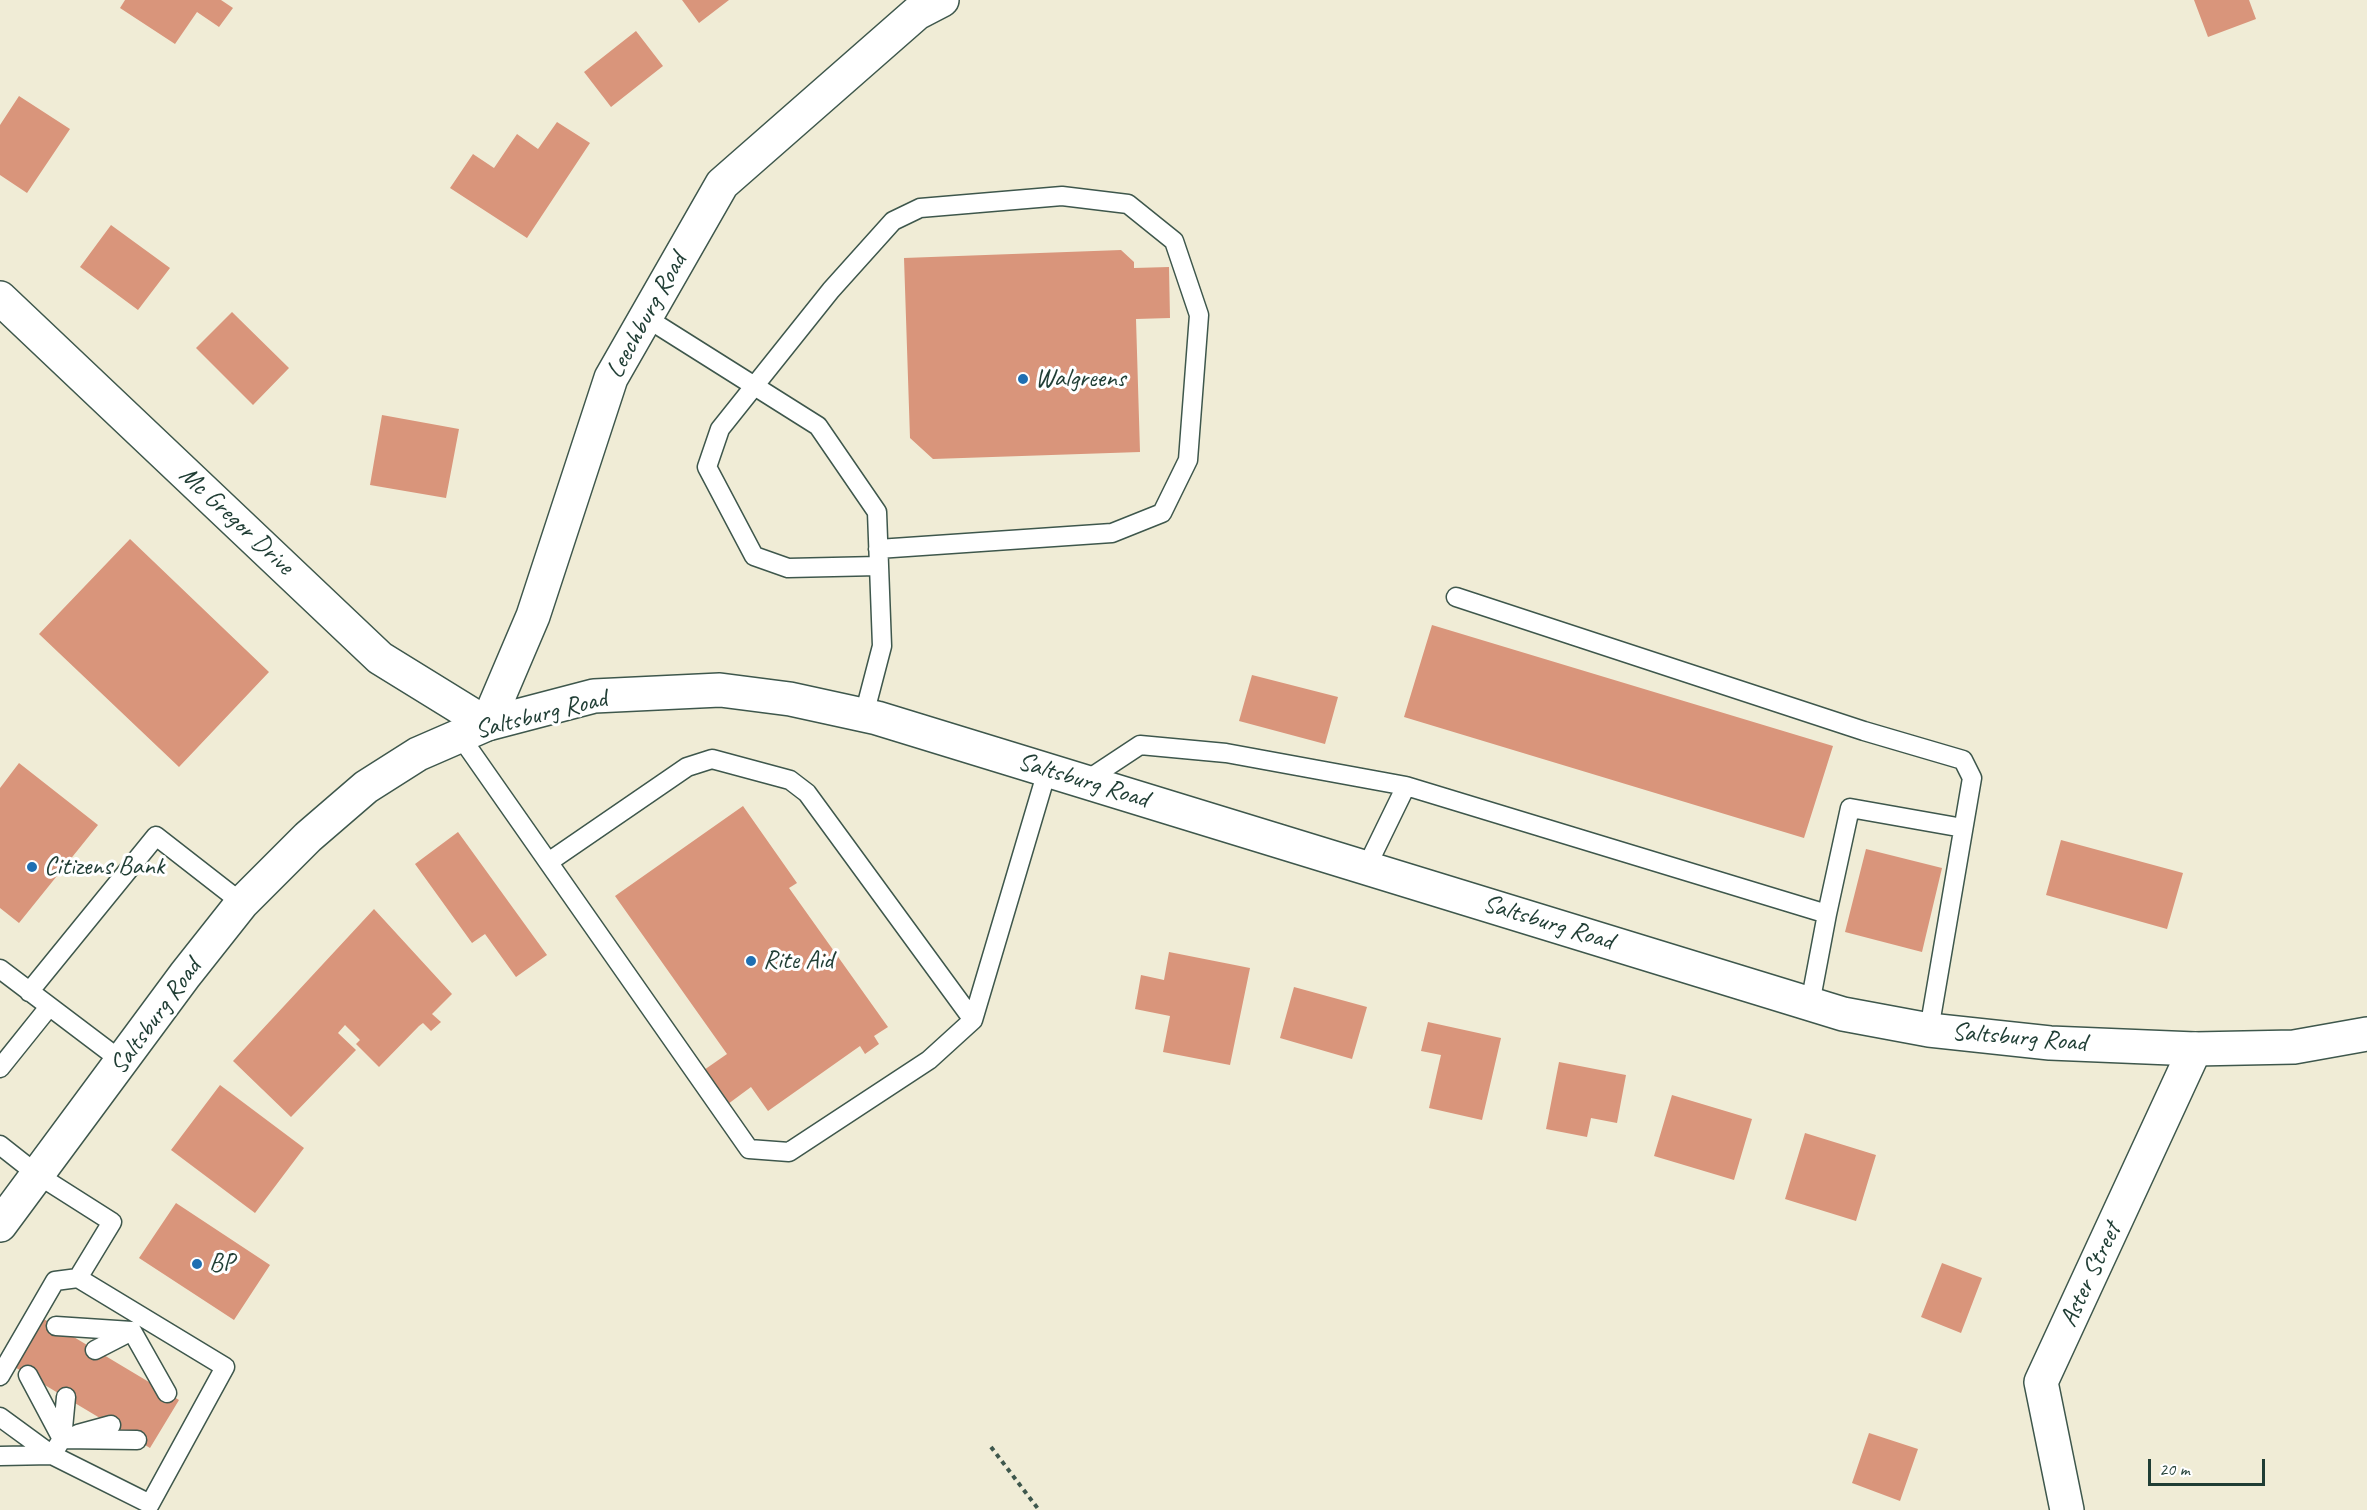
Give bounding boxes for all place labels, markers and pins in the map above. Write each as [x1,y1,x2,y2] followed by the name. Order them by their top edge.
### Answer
[1035,363,1126,395] place label: Walgreens
[1016,372,1030,386] marker: Walgreens
[44,851,164,883] place label: Citizens Bank
[25,860,39,874] marker: Citizens Bank
[763,945,833,977] place label: Rite Aid
[744,954,758,968] marker: Rite Aid
[209,1248,235,1280] place label: BP
[190,1257,204,1271] marker: BP

